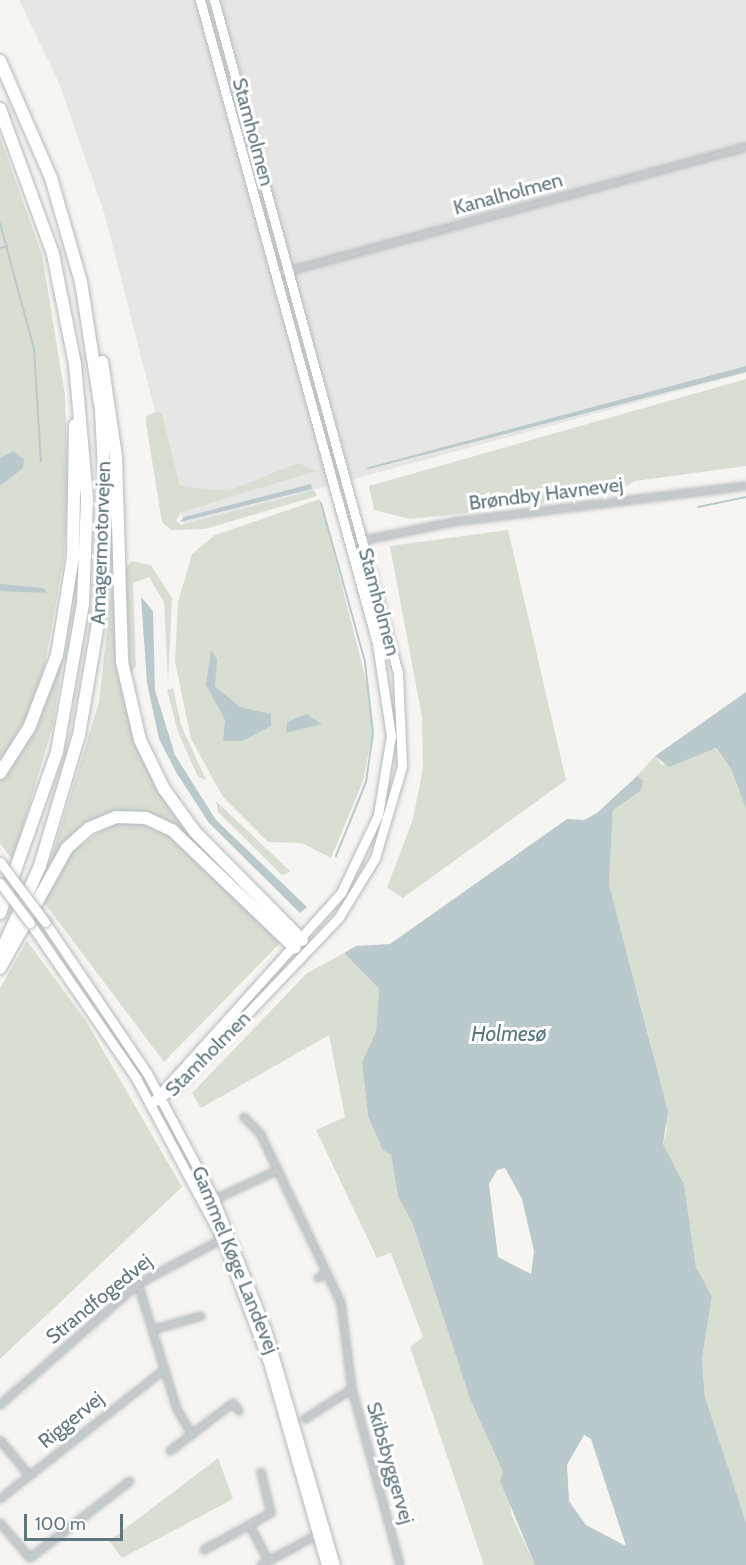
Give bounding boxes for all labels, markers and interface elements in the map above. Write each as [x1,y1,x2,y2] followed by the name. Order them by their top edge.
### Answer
[227,75,279,189] street label: Stamholmen
[451,168,565,220] street label: Kanalholmen
[86,461,116,625] street label: Amagermotorvejen
[468,473,624,515] street label: Brøndby Havnevej
[353,545,405,659] street label: Stamholmen
[160,1006,256,1102] street label: Stamholmen
[471,1021,547,1047] water label: Holmesø
[186,1163,284,1357] street label: Gammel Køge Landevej
[41,1249,157,1349] street label: Strandfogedvej
[34,1387,108,1453] street label: Riggervej
[361,1399,419,1527] street label: Skibsbyggervej
[27,1502,126,1540] scale bar
[35,1513,86,1535] text: 100 m

